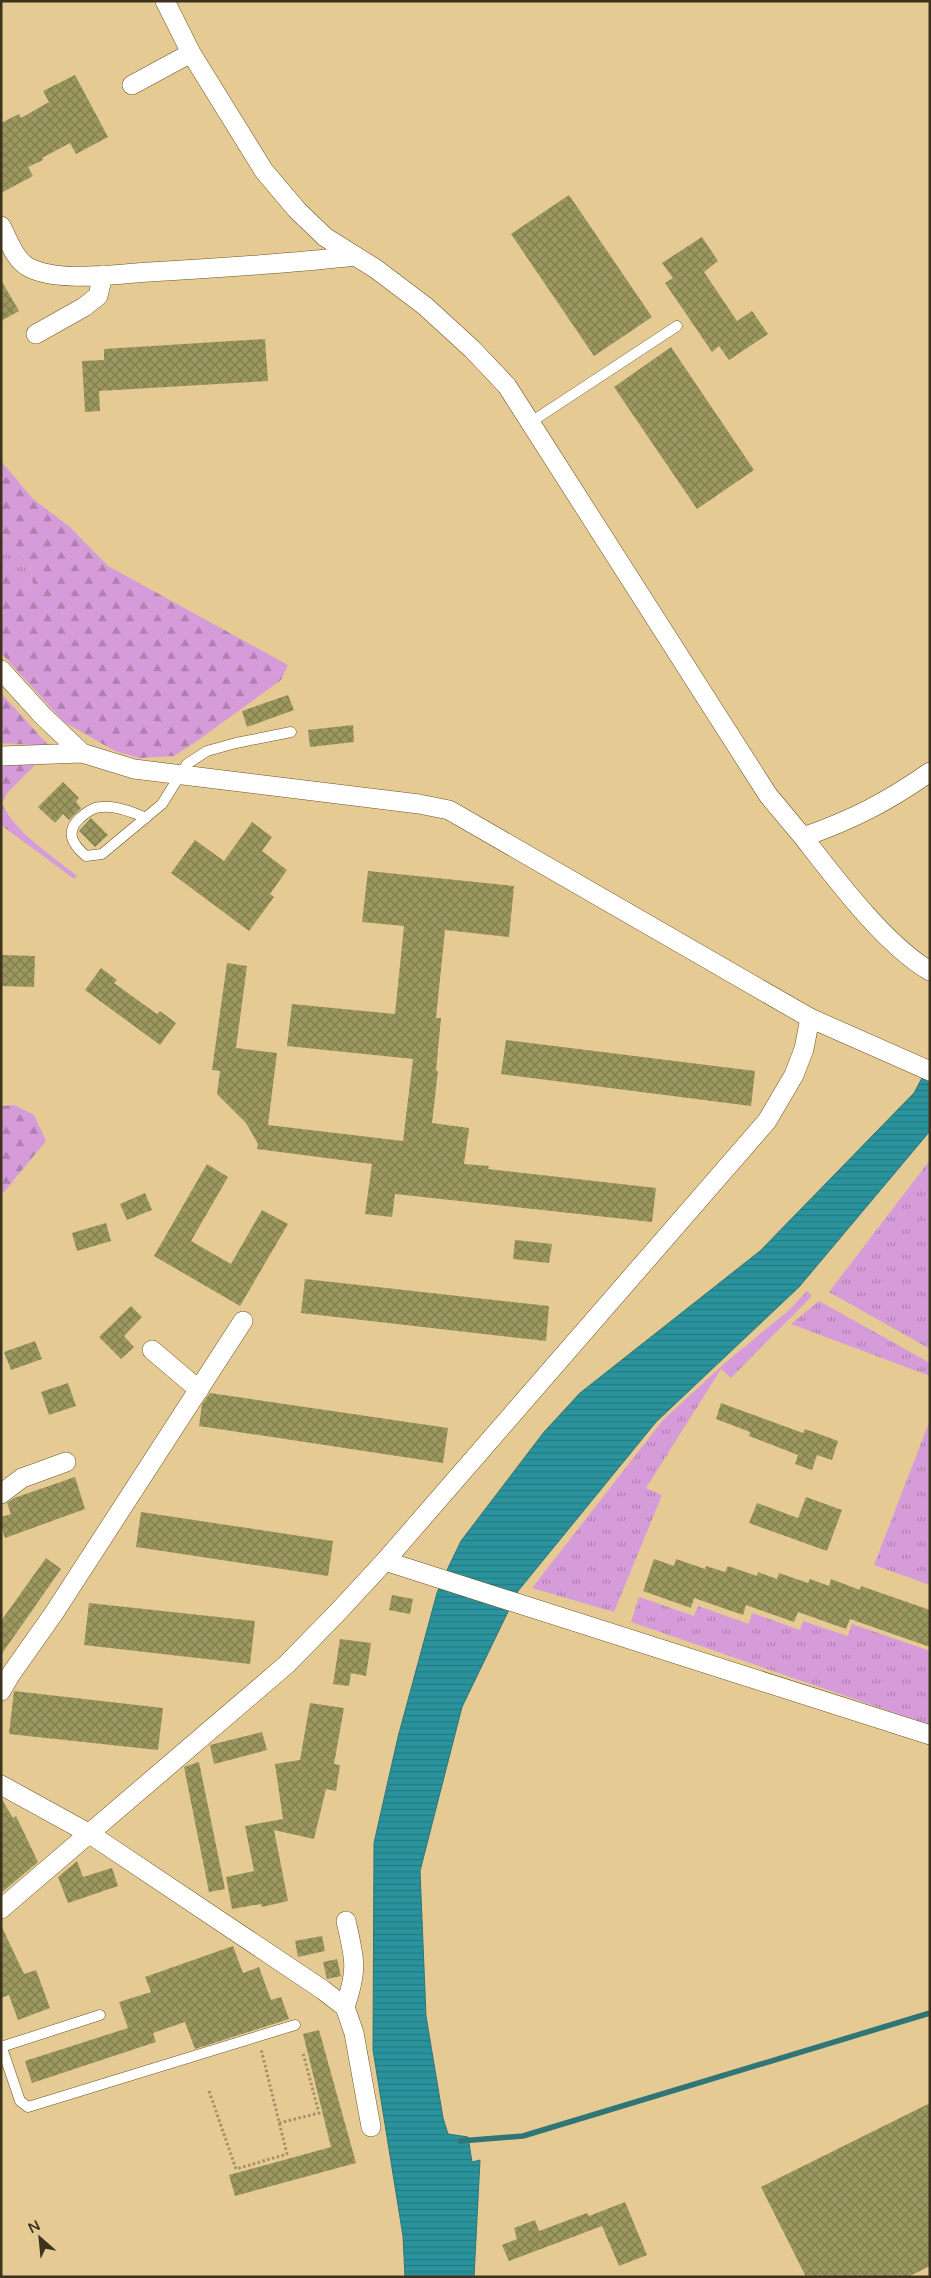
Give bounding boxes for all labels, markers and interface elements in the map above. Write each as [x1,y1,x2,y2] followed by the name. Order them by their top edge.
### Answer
[15,2213,65,2263] north arrow
[25,2217,43,2237] text: N

